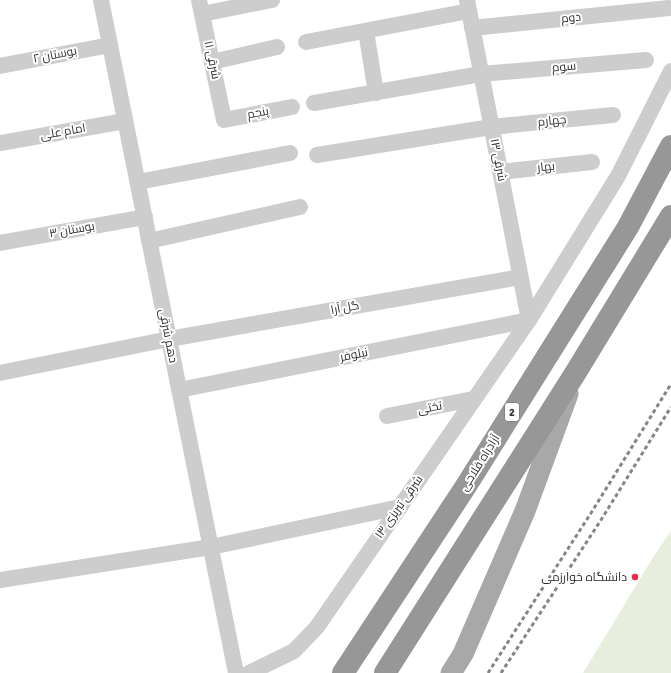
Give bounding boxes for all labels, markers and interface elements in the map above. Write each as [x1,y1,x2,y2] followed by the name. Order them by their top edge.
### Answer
[560,9,582,26] street label: دوم
[201,39,223,81] street label: ۱۱ شرقی
[32,43,78,67] street label: بوستان ۲
[551,58,577,76] street label: سوم
[246,103,271,123] street label: پنجم
[537,112,567,131] street label: چهارم
[39,121,87,143] street label: امام علی
[487,137,509,183] street label: ۱۳ شرقی
[535,159,556,175] street label: بهار
[48,219,96,241] street label: بوستان ۳
[330,298,360,318] street label: گل آرا
[155,308,181,364] street label: دهم شرقی
[338,345,369,365] street label: نیلوفر
[417,398,444,418] street label: تختی
[505,403,519,421] road number: 2
[457,431,504,494] street label: آزادراه فلاحی
[372,472,426,542] street label: ۱۳ شرقی تبریزی
[541,570,627,585] place label: دانشگاه خوارزمی
[630,572,640,582] marker: دانشگاه خوارزمی

